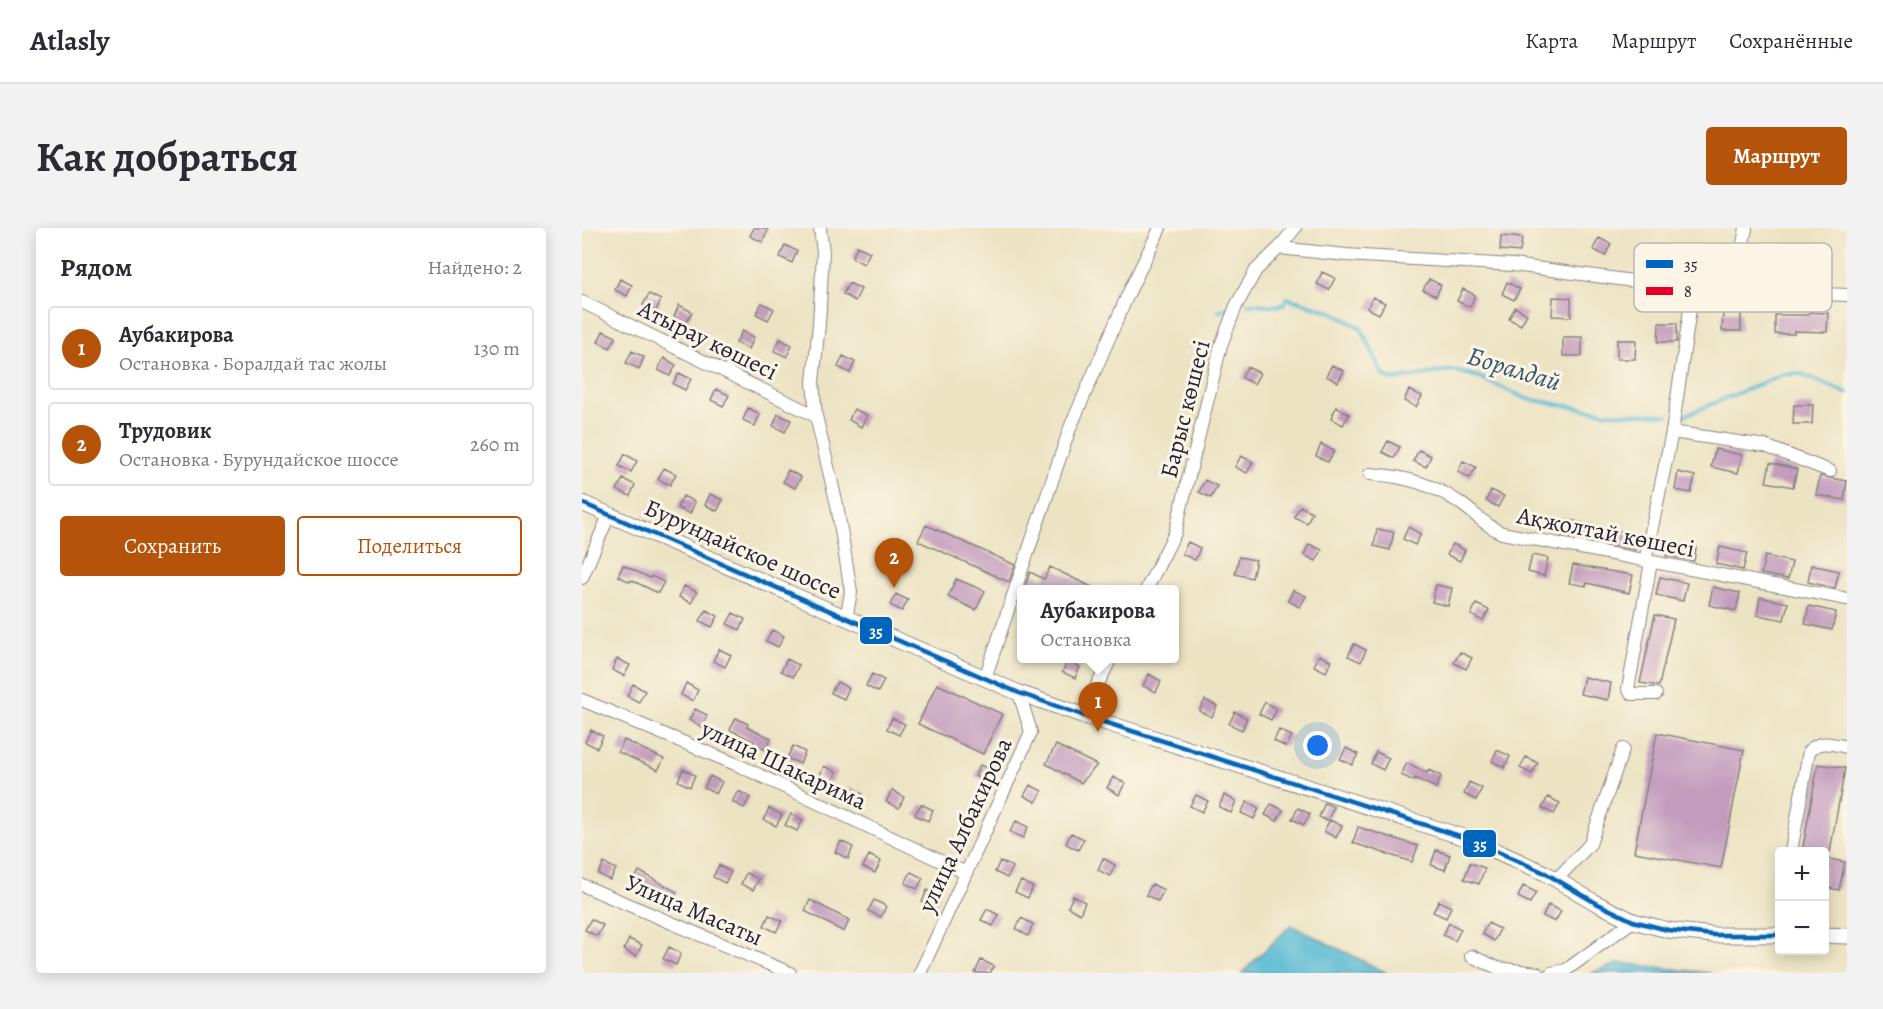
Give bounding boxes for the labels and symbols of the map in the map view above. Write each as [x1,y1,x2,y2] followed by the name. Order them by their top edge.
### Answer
[1634,243,1832,312] legend
[1684,254,1698,276] text: 35
[1684,281,1692,303] text: 8
[632,292,783,388] street label: Атырау көшесі
[1152,337,1218,481] street label: Барыс көшесі
[1463,338,1565,400] water label: Боралдай
[640,491,846,607] street label: Бурундайское шоссе
[1514,499,1698,565] street label: Ақжолтай көшесі
[874,538,914,588] pin: 2
[859,616,893,645] line badge: 35
[869,621,883,643] text: 35
[1078,682,1118,732] pin: 1
[695,712,872,817] street label: улица Шакарима
[1303,731,1332,760] your location
[910,732,1020,918] street label: улица Албакирова
[1462,829,1497,858] line badge: 35
[1473,834,1487,856] text: 35
[620,867,768,953] street label: Улица Масаты

